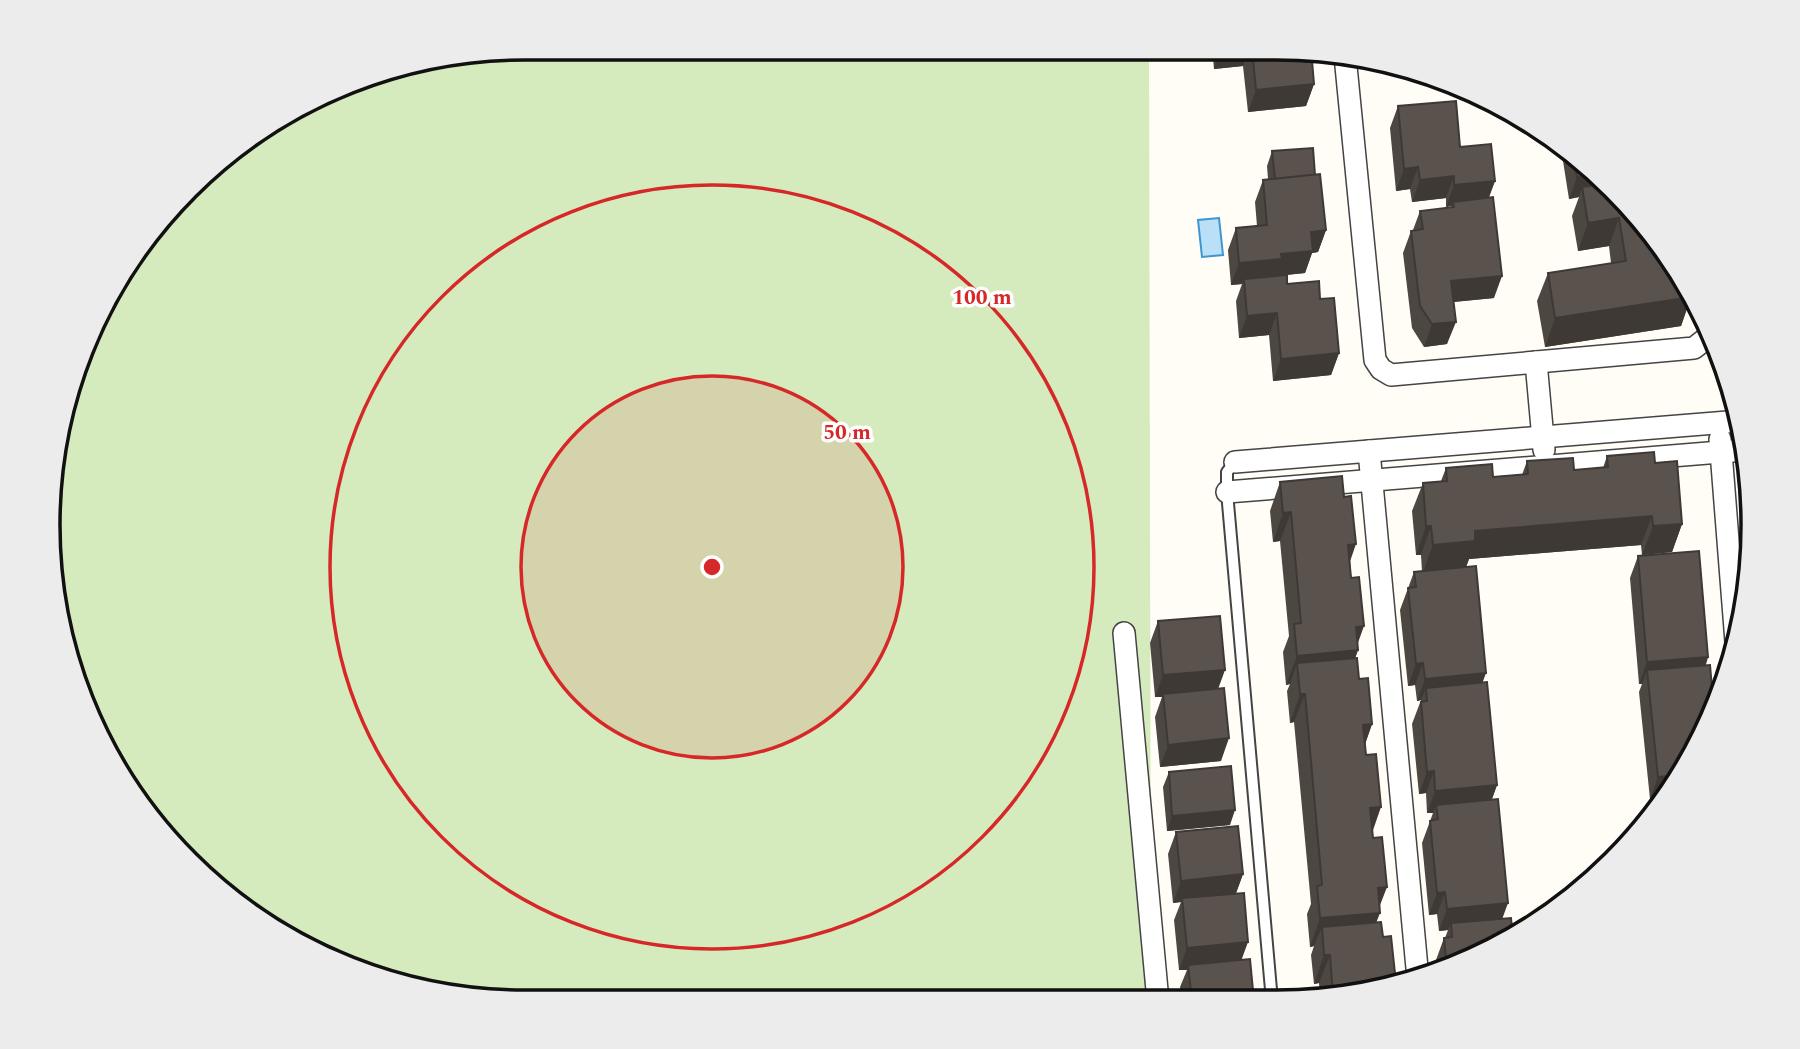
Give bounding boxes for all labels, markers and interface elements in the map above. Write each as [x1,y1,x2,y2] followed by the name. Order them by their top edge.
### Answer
[952,282,1012,314] text: 100 m
[823,417,871,449] text: 50 m
[700,555,724,579] centre of rings

